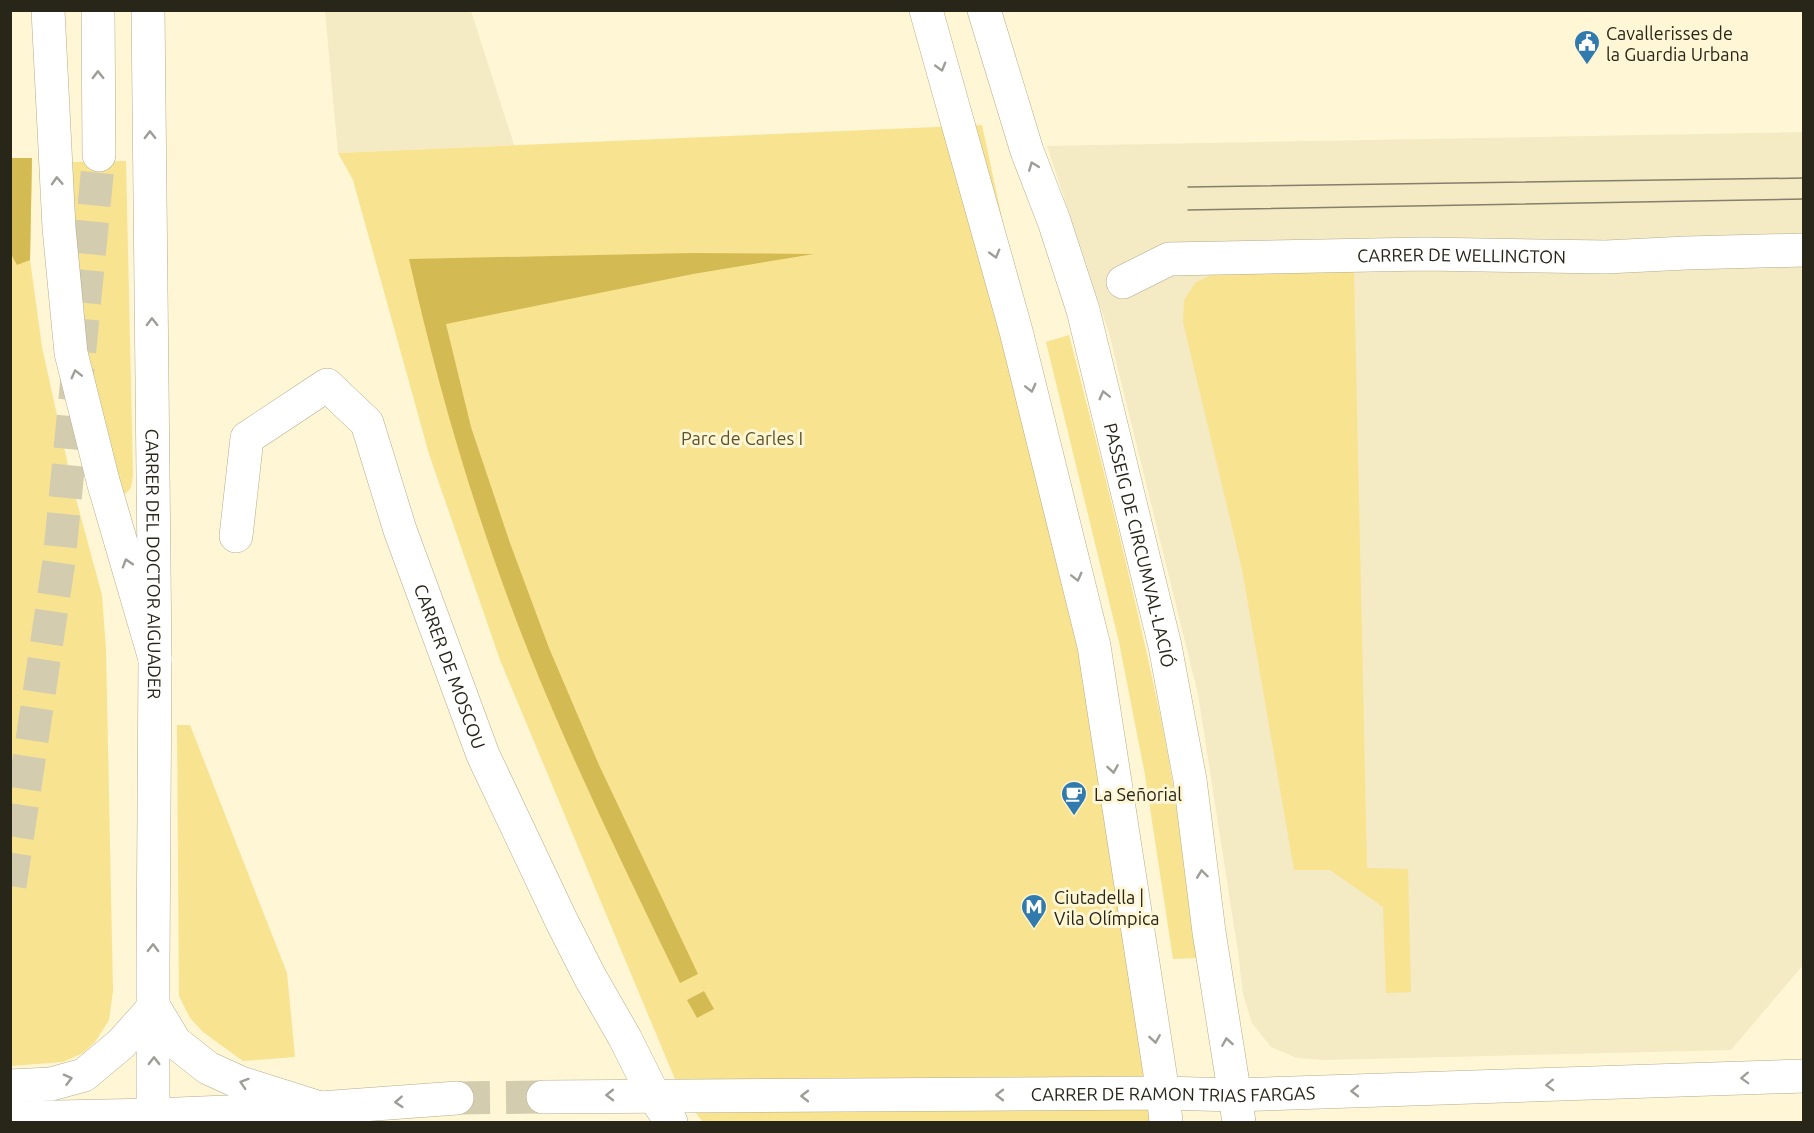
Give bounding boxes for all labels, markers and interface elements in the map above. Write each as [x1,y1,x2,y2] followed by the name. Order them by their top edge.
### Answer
[1606,23,1749,64] place label: Cavallerisses de la Guardia Urbana
[1572,28,1602,66] public building icon: Cavallerisses de la Guardia Urbana
[934,62,947,72] one-way arrow
[92,71,104,80] one-way arrow
[144,131,156,140] one-way arrow
[1028,161,1040,172] one-way arrow
[50,176,63,185] one-way arrow
[1357,244,1566,266] street label: CARRER DE WELLINGTON
[988,248,1000,259] one-way arrow
[146,318,158,327] one-way arrow
[71,370,84,380] one-way arrow
[1023,383,1036,393] one-way arrow
[1099,390,1112,400] one-way arrow
[1101,421,1180,669] street label: PASSEIG DE CIRCUMVAL·LACIÓ
[681,428,803,448] park label: Parc de Carles I
[143,429,165,699] street label: CARRER DEL DOCTOR AIGUADER
[122,558,134,569] one-way arrow
[1070,572,1083,582] one-way arrow
[411,581,490,751] street label: CARRER DE MOSCOU
[1106,763,1119,773] one-way arrow
[1059,779,1089,817] cafe icon: La Señorial
[1094,784,1182,804] place label: La Señorial
[1196,869,1209,878] one-way arrow
[1054,887,1160,928] place label: Ciutadella | Vila Olímpica
[1019,892,1049,930] metro station icon: Ciutadella | Vila Olímpica
[147,944,159,953] one-way arrow
[1148,1034,1160,1043] one-way arrow
[1221,1038,1234,1048] one-way arrow
[148,1057,160,1066] one-way arrow
[1741,1072,1750,1085] one-way arrow
[63,1074,73,1087] one-way arrow
[239,1078,250,1091] one-way arrow
[1546,1078,1555,1091] one-way arrow
[1031,1082,1316,1105] street label: CARRER DE RAMON TRIAS FARGAS
[1351,1084,1360,1097] one-way arrow
[605,1089,614,1102] one-way arrow
[995,1089,1004,1101] one-way arrow
[800,1090,809,1102] one-way arrow
[395,1095,404,1108] one-way arrow

